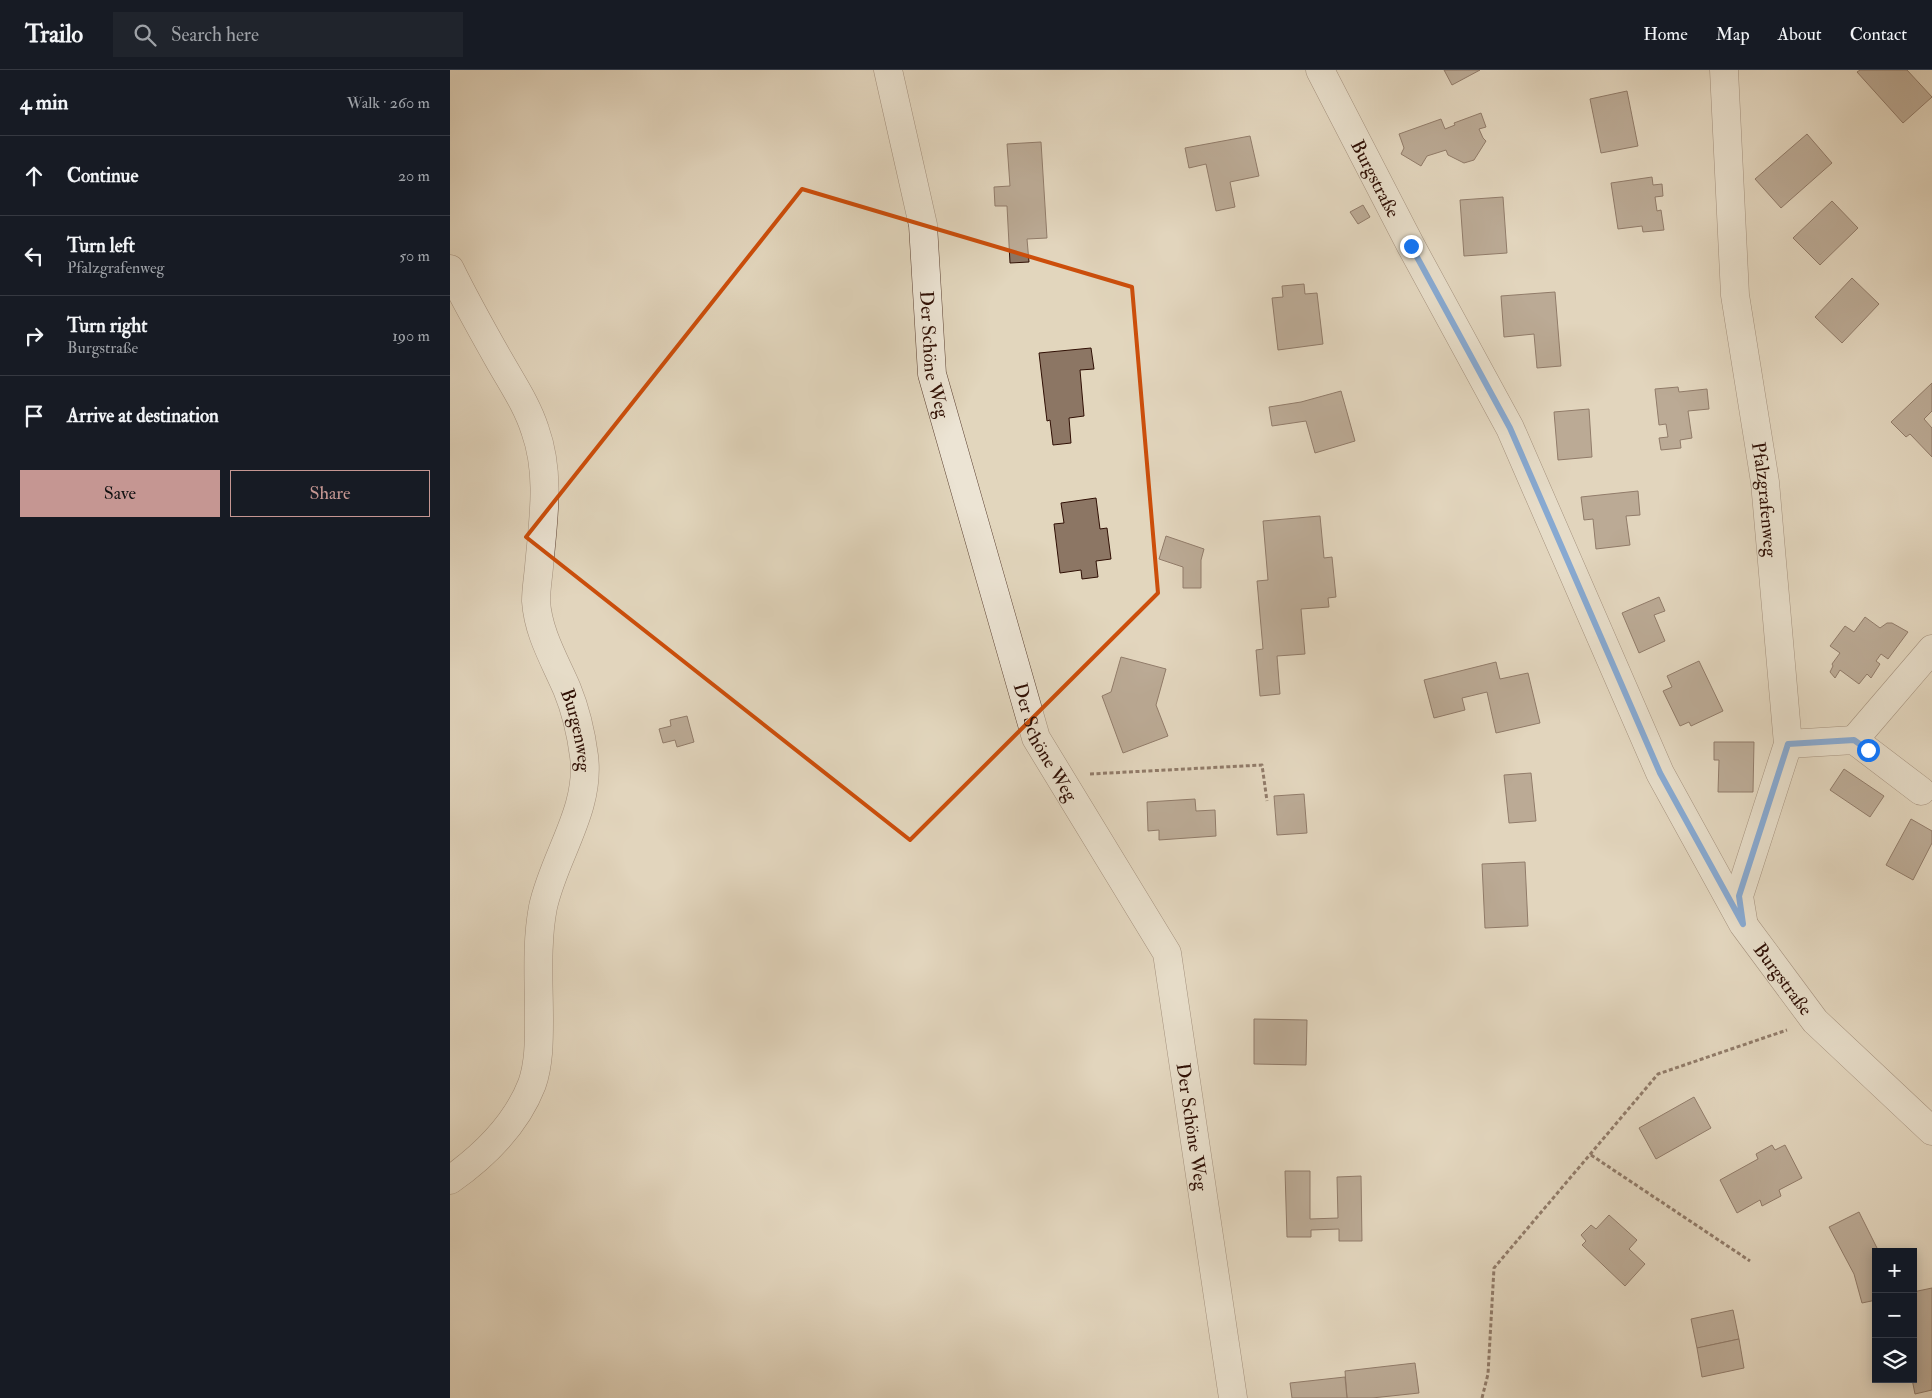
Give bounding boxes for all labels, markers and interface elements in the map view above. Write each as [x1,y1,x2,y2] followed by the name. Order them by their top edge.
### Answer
[113,12,463,57] search box
[25,19,83,50] text: Trailo
[131,21,159,49] icon: search
[171,23,259,47] text: Search here
[1643,23,1688,46] text: Home
[1716,23,1750,46] text: Map
[1778,23,1822,46] text: About
[1850,23,1907,46] text: Contact
[20,89,68,116] text: 4 min
[347,93,430,113] text: Walk · 260 m
[1345,136,1405,222] street label: Burgstraße
[20,162,48,190] icon: ahead
[67,164,138,188] text: Continue
[398,166,430,186] text: 20 m
[67,234,135,258] text: Turn left
[1400,235,1423,258] route end
[20,242,48,270] icon: left
[399,246,430,266] text: 50 m
[67,258,164,278] text: Pfalzgrafenweg
[914,290,955,422] street label: Der Schöne Weg
[67,314,147,338] text: Turn right
[20,322,48,350] icon: right
[392,326,430,346] text: 190 m
[67,338,138,358] text: Burgstraße
[20,402,48,430] icon: arrive
[67,404,219,428] text: Arrive at destination
[1746,440,1783,559] street label: Pfalzgrafenweg
[20,470,220,517] button: Save
[230,470,430,517] button: Share
[1008,680,1083,806] street label: Der Schöne Weg
[555,685,596,773] street label: Burgenweg
[1857,739,1880,762] route start
[1748,938,1818,1020] street label: Burgstraße
[1170,1061,1213,1193] street label: Der Schöne Weg
[1872,1248,1917,1383] map controls
[1872,1248,1917,1293] button: +
[1872,1293,1917,1338] button: −
[1872,1338,1917,1383] button: layers

